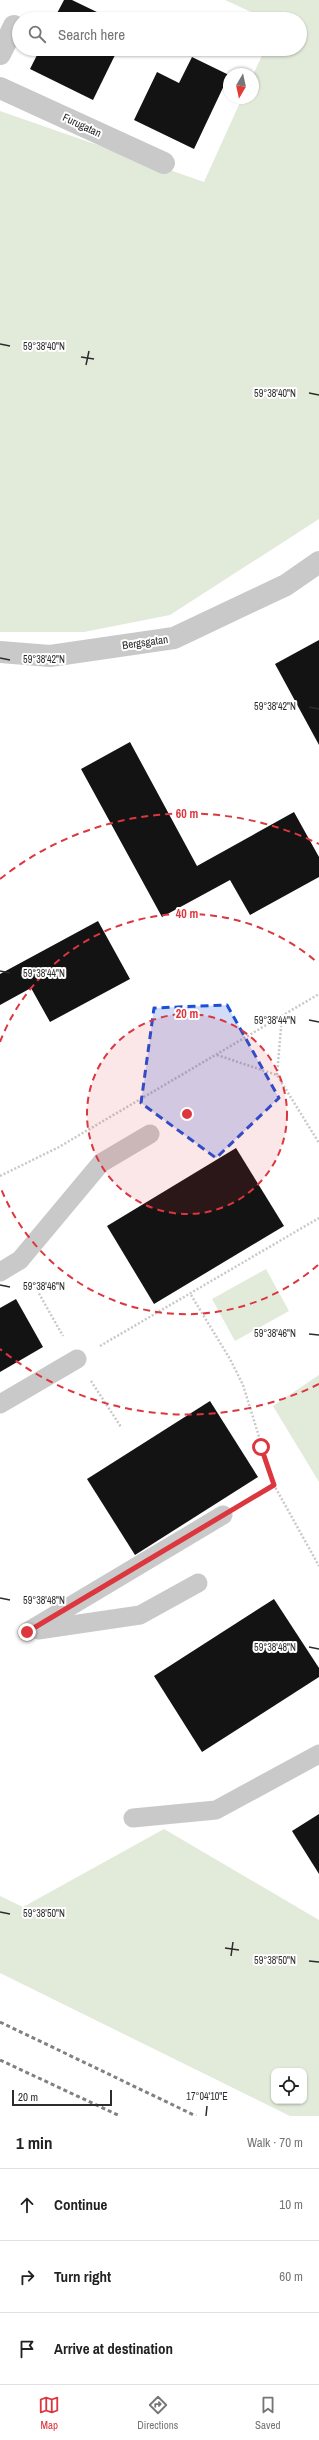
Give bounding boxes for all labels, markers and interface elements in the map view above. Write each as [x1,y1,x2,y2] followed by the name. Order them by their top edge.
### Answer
[12,12,307,56] search box
[26,23,48,45] icon: search
[58,24,125,45] text: Search here
[223,68,259,104] north arrow
[60,110,104,140] street label: Furugatan
[23,340,65,353] text: 59°38'40"N
[254,387,296,400] text: 59°38'40"N
[121,632,169,652] street label: Bergsgatan
[23,653,65,666] text: 59°38'42"N
[254,700,296,713] text: 59°38'42"N
[176,806,198,822] text: 60 m
[176,906,198,922] text: 40 m
[23,967,65,980] text: 59°38'44"N
[176,1006,198,1022] text: 20 m
[254,1014,296,1027] text: 59°38'44"N
[180,1107,194,1121] centre of rings
[23,1280,65,1293] text: 59°38'46"N
[254,1327,296,1340] text: 59°38'46"N
[252,1438,270,1456] route start
[23,1594,65,1607] text: 59°38'48"N
[18,1623,36,1641] route end
[254,1641,296,1654] text: 59°38'48"N
[23,1907,65,1920] text: 59°38'50"N
[254,1954,296,1967] text: 59°38'50"N
[271,2068,307,2104] map controls
[271,2068,307,2104] button: locate
[12,2088,112,2107] scale bar
[18,2090,38,2104] text: 20 m
[186,2090,228,2103] text: 17°04'10"E
[16,2131,52,2154] text: 1 min
[247,2134,303,2151] text: Walk · 70 m
[16,2194,38,2216] icon: ahead
[54,2194,107,2215] text: Continue
[279,2196,303,2213] text: 10 m
[16,2266,38,2288] icon: right
[54,2266,111,2287] text: Turn right
[279,2268,303,2285] text: 60 m
[16,2338,38,2360] icon: arrive
[54,2338,173,2359] text: Arrive at destination
[38,2394,60,2432] tab: Map
[137,2394,178,2432] tab: Directions
[255,2394,281,2432] tab: Saved

